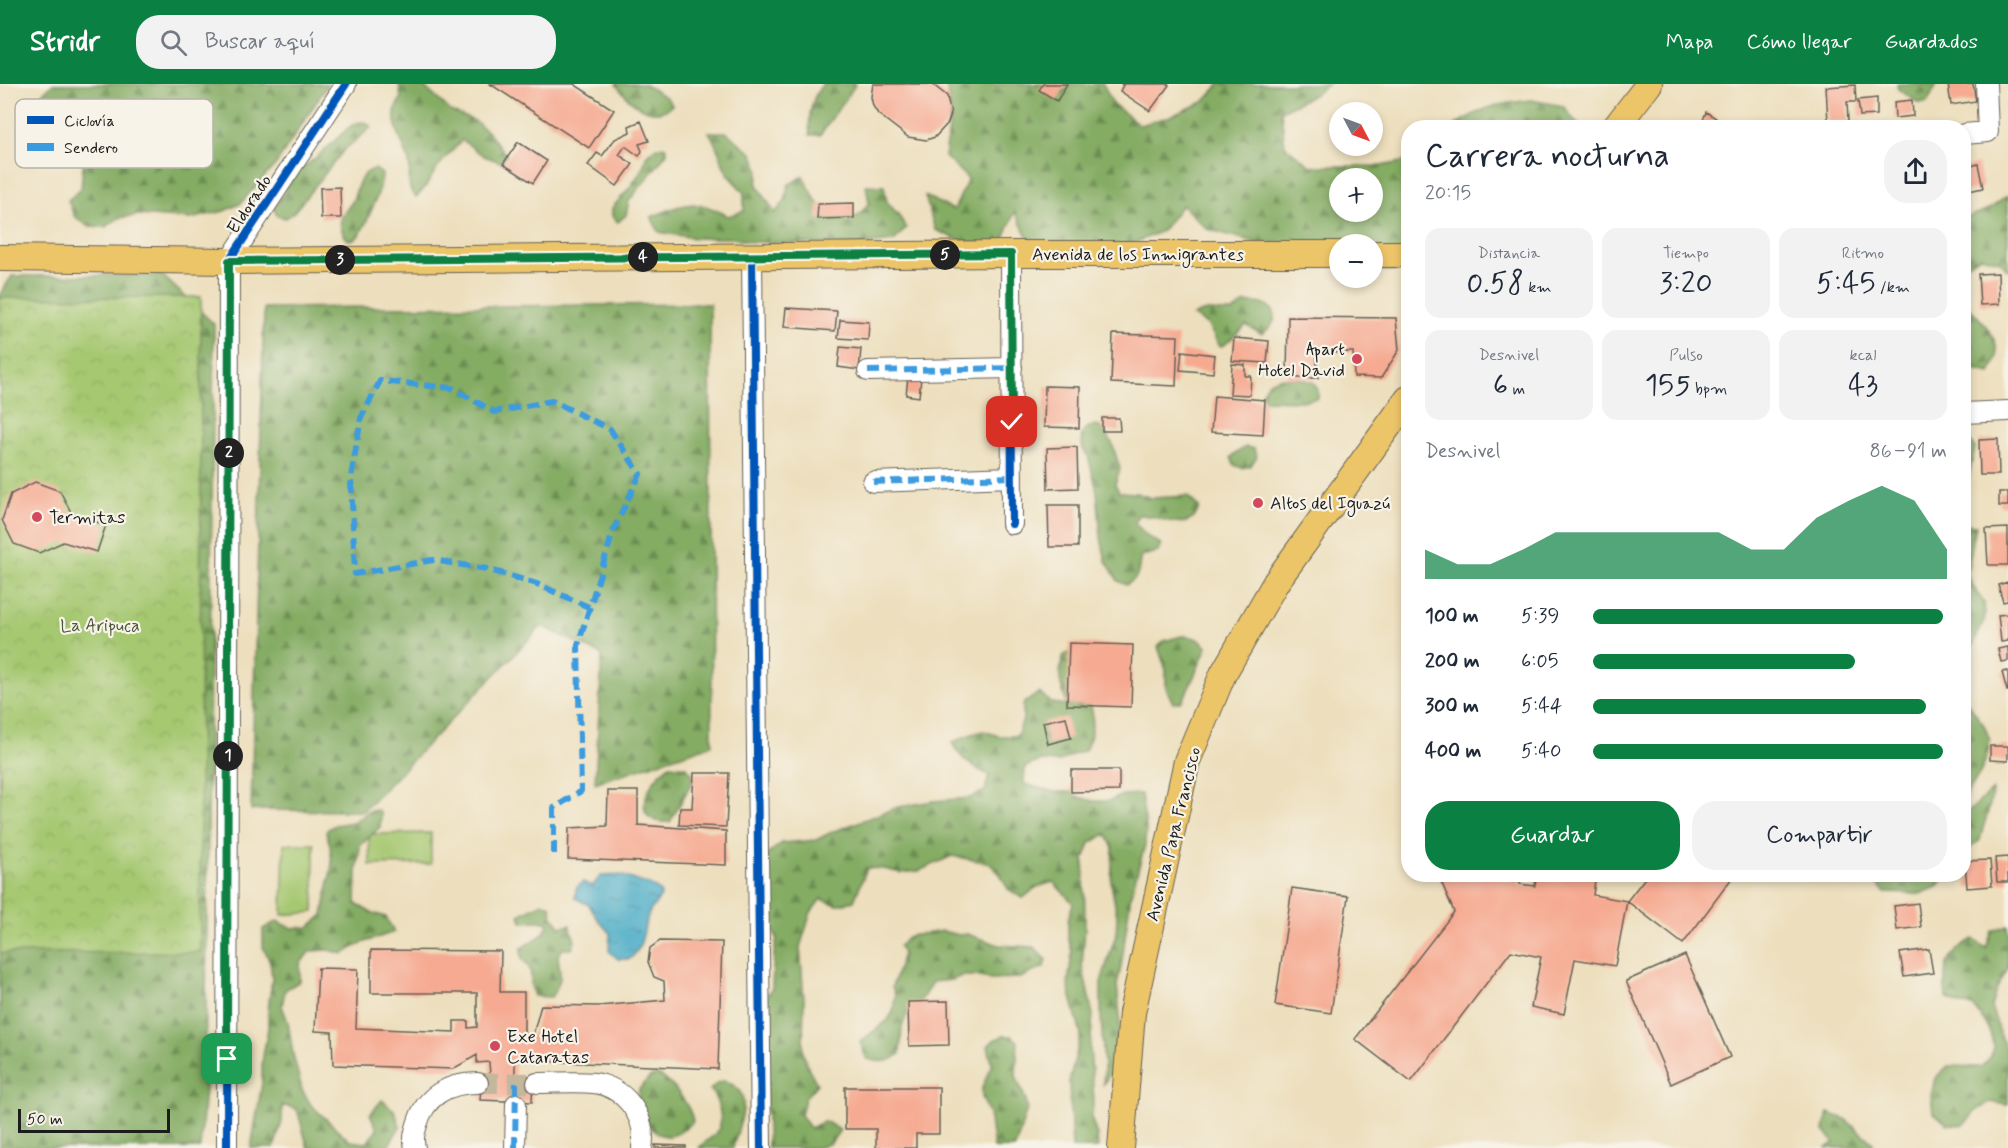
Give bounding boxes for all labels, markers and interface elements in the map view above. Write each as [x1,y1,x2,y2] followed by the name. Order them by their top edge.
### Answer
[136,15,556,69] search box
[30,24,100,61] text: Stridr
[157,26,190,59] icon: search
[205,28,315,56] text: Buscar aquí
[1666,28,1714,56] text: Mapa
[1747,28,1852,56] text: Cómo llegar
[1885,28,1978,56] text: Guardados
[15,99,213,168] legend
[1329,102,1383,156] north arrow
[1329,102,1383,288] map controls
[64,111,115,132] text: Ciclovía
[1425,135,1670,179] text: Carrera nocturna
[64,138,118,159] text: Sendero
[1884,140,1947,203] button: share
[1329,168,1383,222] button: +
[222,170,278,239] street label: Eldorado
[1425,180,1471,207] text: 20:15
[1329,234,1383,288] button: −
[930,240,960,270] pin: 5
[628,242,658,272] pin: 4
[1032,243,1244,268] street label: Avenida de los Inmigrantes
[1478,243,1540,264] text: Distancia
[1663,243,1709,264] text: Tiempo
[1842,243,1884,264] text: Ritmo
[940,244,950,265] text: 5
[325,245,355,275] pin: 3
[638,246,648,267] text: 4
[336,249,344,270] text: 3
[1466,264,1524,303] text: 0.58
[1659,264,1713,303] text: 3:20
[1816,264,1875,303] text: 5:45
[1524,277,1552,298] text: km
[1875,277,1910,298] text: /km
[1258,338,1345,383] place label: Apart Hotel David
[1479,345,1539,366] text: Desnivel
[1669,345,1703,366] text: Pulso
[1850,345,1876,366] text: kcal
[1350,352,1364,366] marker: Apart Hotel David
[1493,366,1508,405] text: 6
[1645,366,1691,405] text: 155
[1848,366,1878,405] text: 43
[1508,379,1525,400] text: m
[1691,379,1727,400] text: bpm
[986,396,1037,447] pin
[995,405,1028,438] icon: check
[214,438,244,468] pin: 2
[1425,438,1500,465] text: Desnivel
[1870,438,1947,465] text: 86–91 m
[225,442,233,463] text: 2
[1270,492,1390,517] place label: Altos del Iguazú
[1251,496,1265,510] marker: Altos del Iguazú
[49,506,125,530] place label: Termitas
[30,510,44,524] marker: Termitas
[1425,603,1479,630] text: 100 m
[1521,603,1559,630] text: 5:39
[60,614,140,638] park label: La Aripuca
[1425,648,1480,675] text: 200 m
[1521,648,1558,675] text: 6:05
[1425,693,1479,720] text: 300 m
[1521,693,1562,720] text: 5:44
[1425,738,1481,765] text: 400 m
[1521,738,1561,765] text: 5:40
[213,741,243,771] pin: 1
[224,745,232,766] text: 1
[1141,745,1207,924] street label: Avenida Papa Francisco
[1425,801,1680,870] button: Guardar
[1692,801,1947,870] button: Compartir
[507,1025,589,1070] place label: Exe Hotel Cataratas
[201,1033,252,1084] pin
[488,1039,502,1053] marker: Exe Hotel Cataratas
[210,1042,243,1075] icon: arrive
[18,1106,170,1134] scale bar
[27,1109,63,1130] text: 50 m

